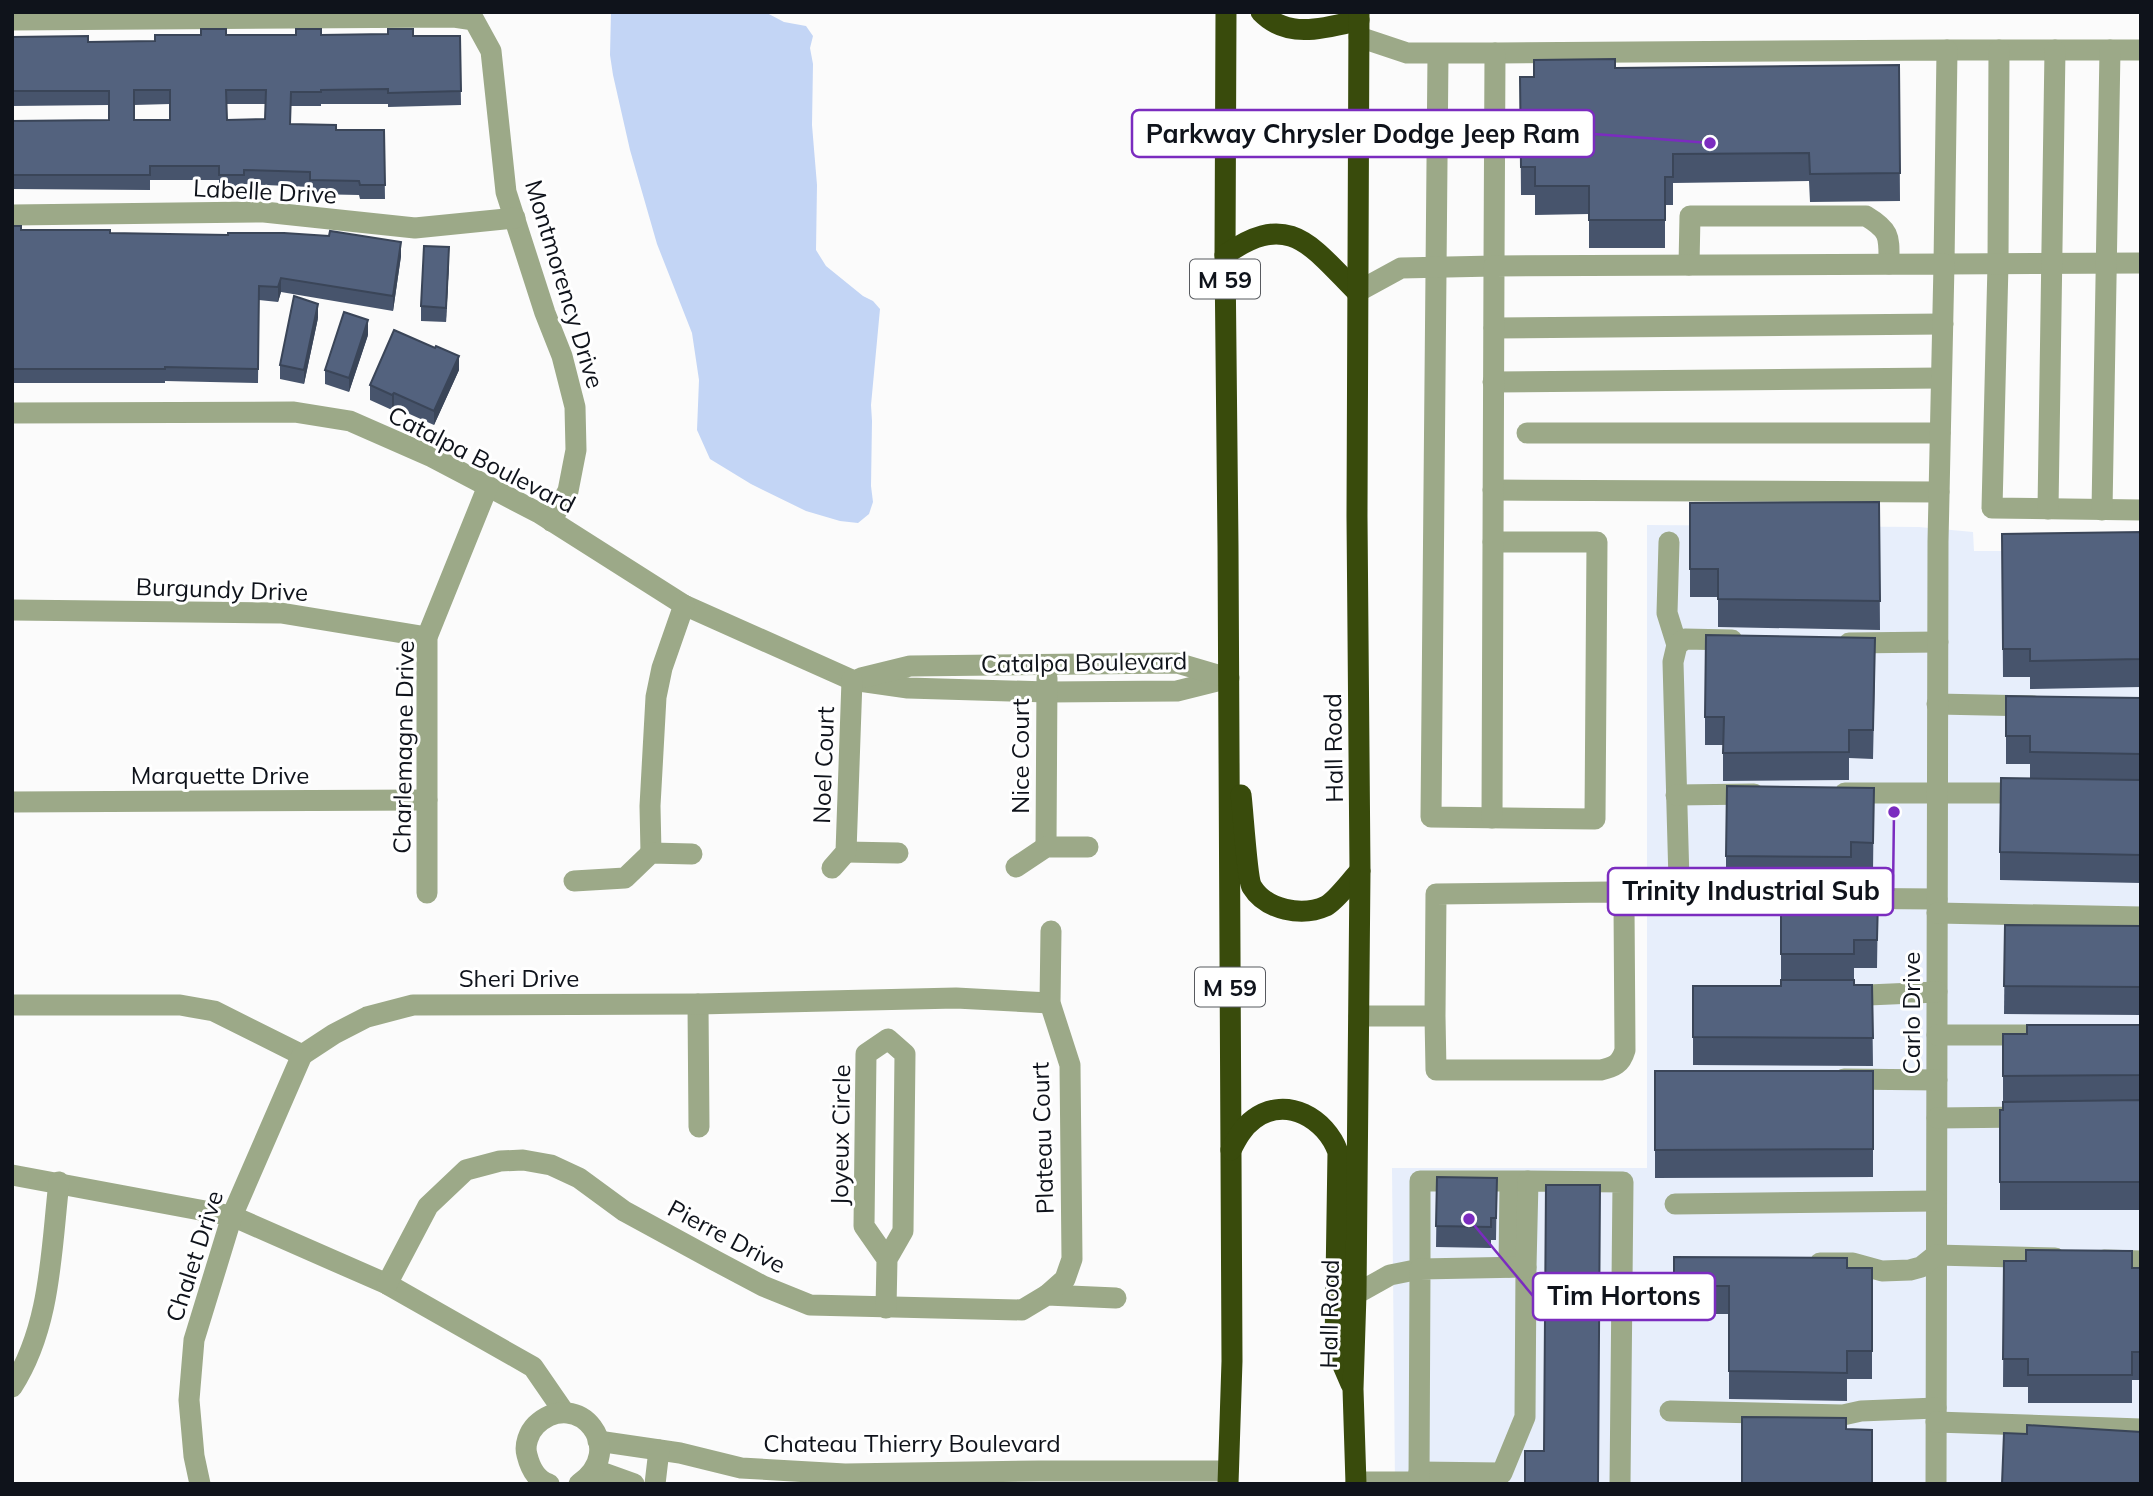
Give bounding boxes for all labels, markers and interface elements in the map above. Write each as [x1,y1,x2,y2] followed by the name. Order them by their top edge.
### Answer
[1132,110,1594,157] callout: Parkway Chrysler Dodge Jeep Ram
[1146,117,1580,150] text: Parkway Chrysler Dodge Jeep Ram
[192,172,338,210] street label: Labelle Drive
[519,176,611,392] street label: Montmorency Drive
[1190,260,1260,298] road number: M 59
[383,399,581,519] street label: Catalpa Boulevard
[135,571,309,607] street label: Burgundy Drive
[386,640,420,854] street label: Charlemagne Drive
[981,645,1187,679] street label: Catalpa Boulevard
[1317,693,1349,803] street label: Hall Road
[1005,698,1035,814] street label: Nice Court
[806,706,840,824] street label: Noel Court
[131,760,309,790] street label: Marquette Drive
[1608,868,1893,915] callout: Trinity Industrial Sub
[1622,874,1880,907] text: Trinity Industrial Sub
[1896,952,1926,1074] street label: Carlo Drive
[459,963,579,993] street label: Sheri Drive
[1195,968,1265,1006] road number: M 59
[1024,1061,1060,1215] street label: Plateau Court
[824,1064,856,1206] street label: Joyeux Circle
[159,1187,229,1325] street label: Chalet Drive
[663,1192,791,1280] street label: Pierre Drive
[1313,1259,1345,1369] street label: Hall Road
[1533,1273,1715,1320] callout: Tim Hortons
[1547,1279,1701,1312] text: Tim Hortons
[763,1428,1061,1458] street label: Chateau Thierry Boulevard

